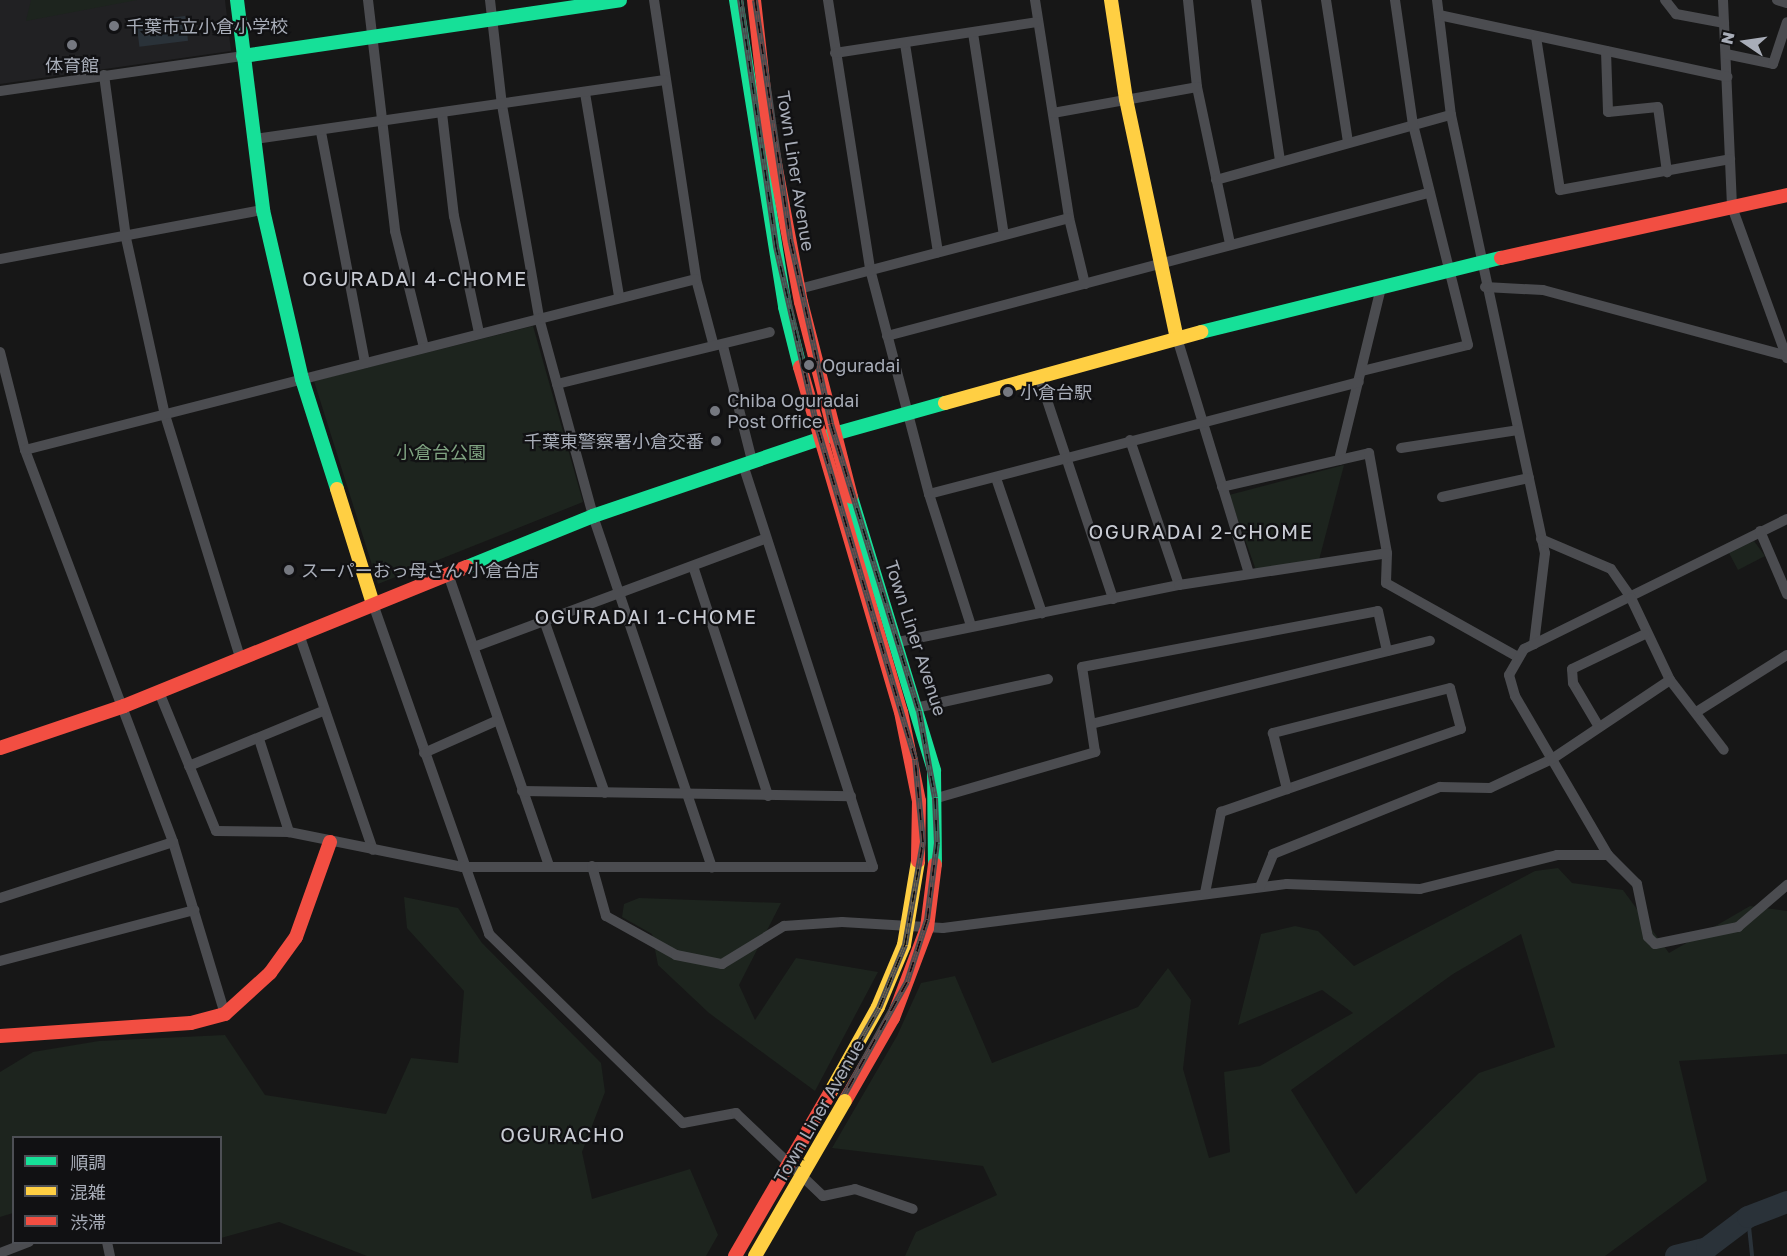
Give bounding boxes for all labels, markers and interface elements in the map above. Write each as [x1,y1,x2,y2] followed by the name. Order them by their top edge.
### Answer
[1715,12,1775,72] north arrow
[126,15,288,37] place label: 千葉市立小倉小学校
[107,19,121,33] marker: 千葉市立小倉小学校
[1716,30,1739,46] text: N
[65,38,79,52] marker: 体育館
[45,54,99,76] place label: 体育館
[773,89,819,253] street label: Town Liner Avenue
[302,266,528,290] district label: OGURADAI 4-CHOME
[822,354,900,376] place label: Oguradai
[800,356,818,374] marker: Oguradai
[1020,381,1092,403] place label: 小倉台駅
[1001,385,1015,399] marker: 小倉台駅
[727,390,859,432] place label: Chiba Oguradai Post Office
[708,404,722,418] marker: Chiba Oguradai Post Office
[524,430,704,452] place label: 千葉東警察署小倉交番
[709,434,723,448] marker: 千葉東警察署小倉交番
[396,441,486,463] park label: 小倉台公園
[1089,519,1313,543] district label: OGURADAI 2-CHOME
[881,558,951,718] street label: Town Liner Avenue
[301,559,539,581] place label: スーパーおっ母さん 小倉台店
[282,563,296,577] marker: スーパーおっ母さん 小倉台店
[534,604,758,628] district label: OGURADAI 1-CHOME
[769,1035,869,1187] street label: Town Liner Avenue
[500,1122,626,1146] district label: OGURACHO
[12,1136,222,1244] legend
[70,1151,106,1173] text: 順調
[70,1181,106,1203] text: 混雑
[70,1211,106,1233] text: 渋滞

